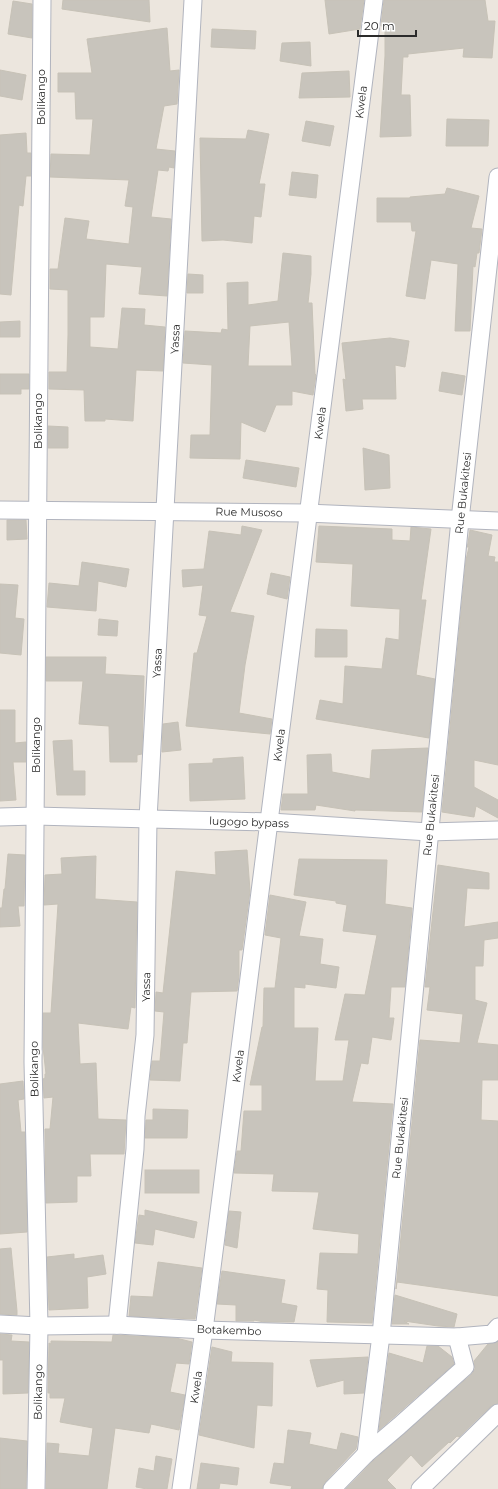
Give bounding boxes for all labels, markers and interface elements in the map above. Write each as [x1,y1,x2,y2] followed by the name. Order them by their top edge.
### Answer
[358,12,416,38] scale bar
[364,18,395,33] text: 20 m
[34,69,48,125] street label: Bolikango
[352,85,370,119] street label: Kwela
[167,324,183,354] street label: Yassa
[31,393,45,449] street label: Bolikango
[311,406,329,440] street label: Kwela
[452,451,474,535] street label: Rue Bukakitesi
[215,504,283,520] street label: Rue Musoso
[149,648,165,678] street label: Yassa
[29,717,43,773] street label: Bolikango
[270,728,288,762] street label: Kwela
[420,773,442,857] street label: Rue Bukakitesi
[209,814,290,830] street label: lugogo bypass
[139,972,153,1002] street label: Yassa
[27,1041,41,1097] street label: Bolikango
[229,1049,247,1083] street label: Kwela
[389,1096,411,1180] street label: Rue Bukakitesi
[196,1322,262,1338] street label: Botakembo
[31,1364,45,1420] street label: Bolikango
[187,1370,205,1404] street label: Kwela

